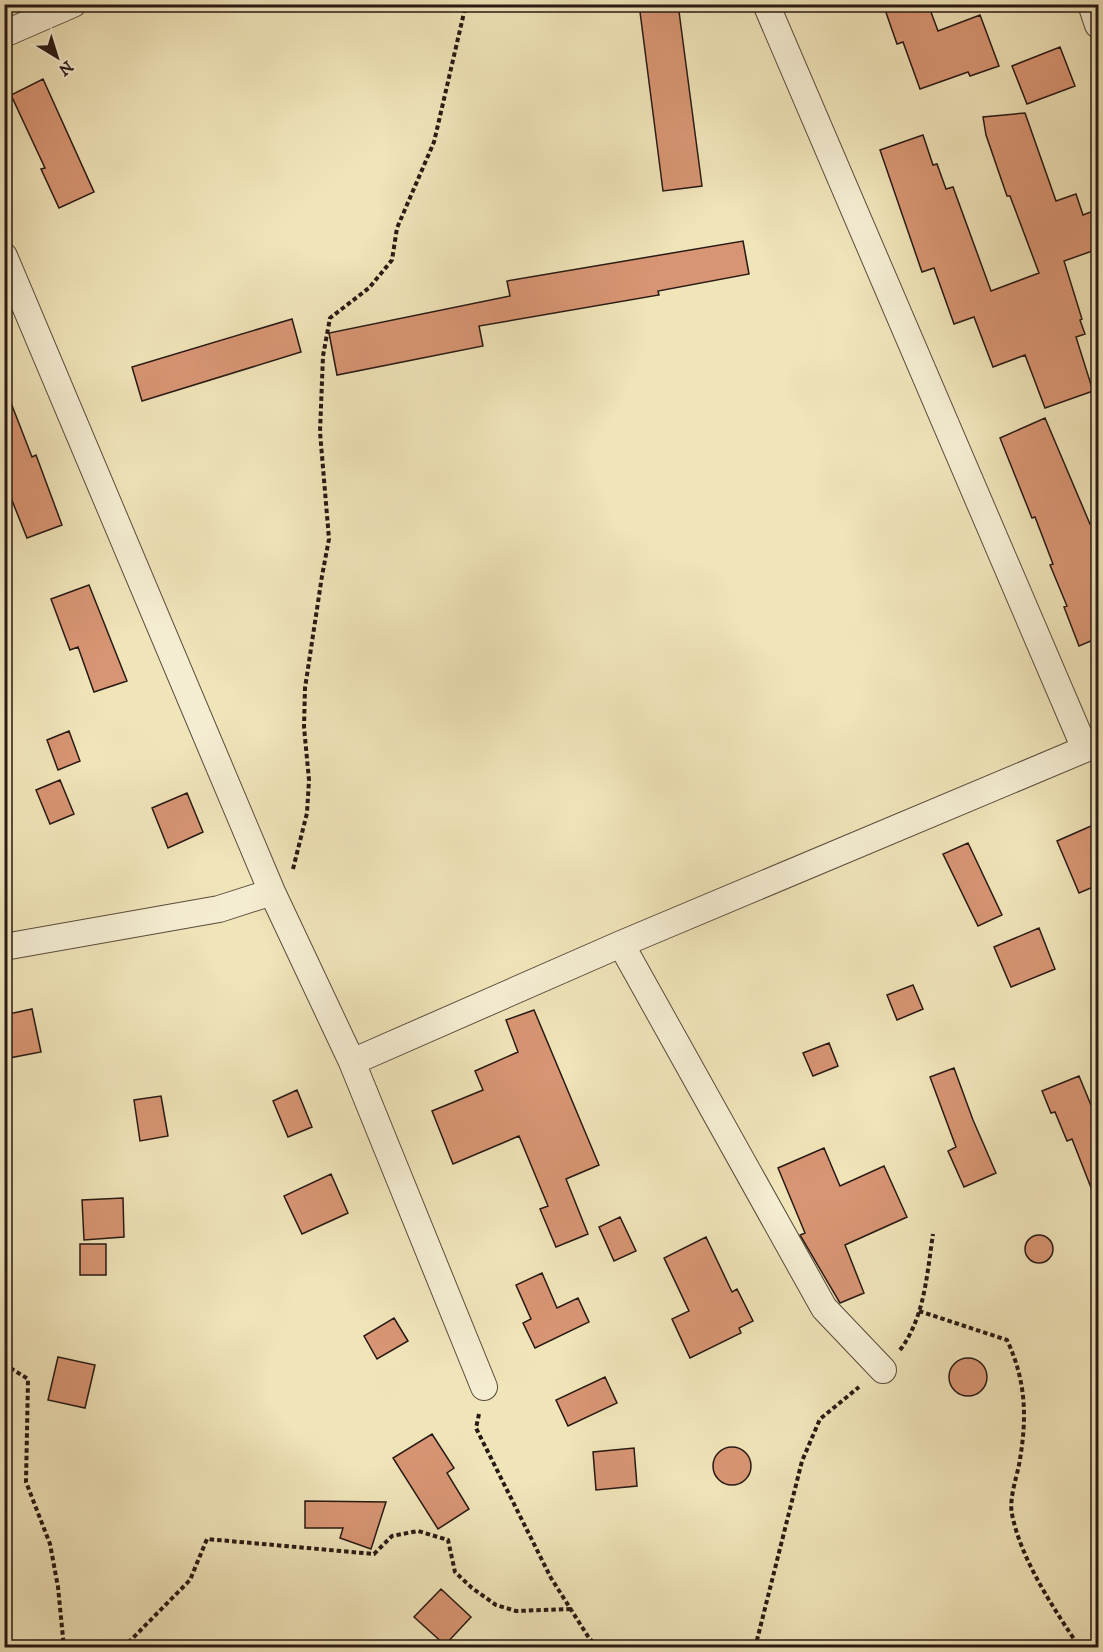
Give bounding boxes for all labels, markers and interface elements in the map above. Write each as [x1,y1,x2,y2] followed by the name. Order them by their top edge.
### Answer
[27,27,87,87] north arrow
[54,56,77,80] text: N

